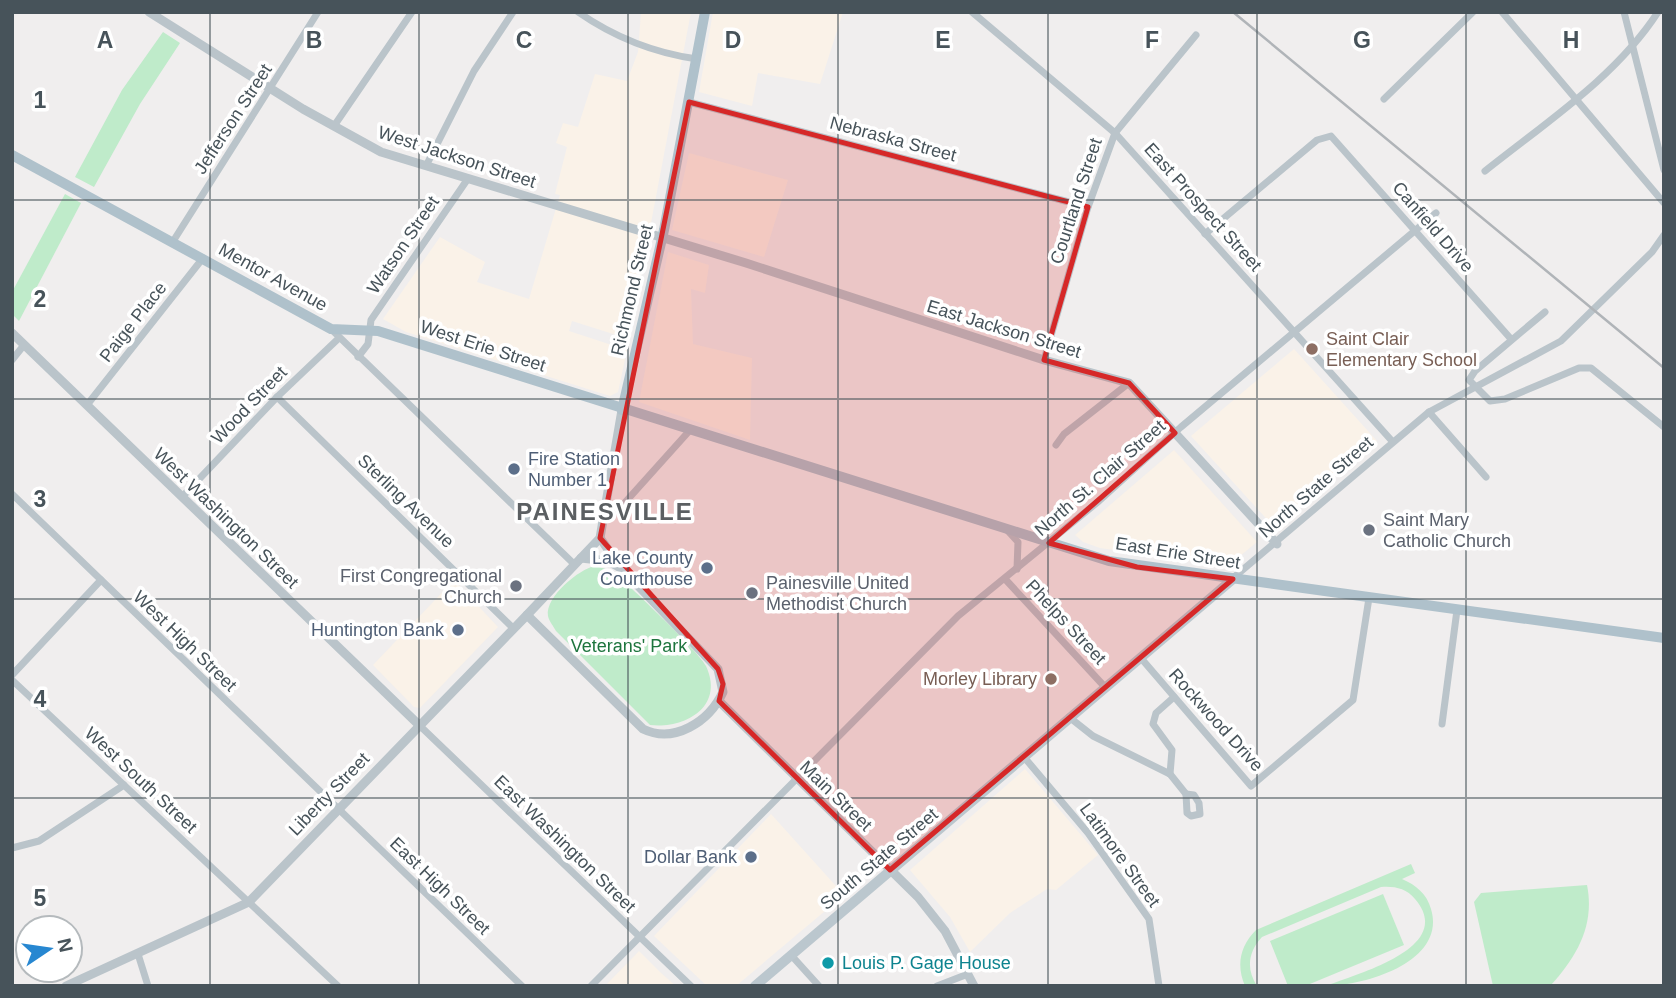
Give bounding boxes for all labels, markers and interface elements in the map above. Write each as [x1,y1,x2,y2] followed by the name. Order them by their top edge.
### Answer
[97,27,113,53] text: A
[306,27,322,53] text: B
[516,27,532,53] text: C
[725,27,741,53] text: D
[935,27,951,53] text: E
[1145,27,1159,53] text: F
[1353,27,1371,53] text: G
[1563,27,1579,53] text: H
[190,60,276,178] street label: Jefferson Street
[34,87,47,113] text: 1
[828,113,958,165] street label: Nebraska Street
[376,122,538,192] street label: West Jackson Street
[1046,136,1106,266] street label: Courtland Street
[1140,139,1266,275] street label: East Prospect Street
[1388,178,1478,276] street label: Canfield Drive
[363,192,443,298] street label: Watson Street
[607,222,657,358] street label: Richmond Street
[215,239,331,315] street label: Mentor Avenue
[96,278,170,366] street label: Paige Place
[34,286,46,312] text: 2
[925,296,1083,362] street label: East Jackson Street
[418,316,548,376] street label: West Erie Street
[1326,329,1477,370] place label: Saint Clair Elementary School
[1304,341,1320,357] marker: Saint Clair Elementary School
[207,362,291,448] street label: Wood Street
[1031,416,1169,540] street label: North St. Clair Street
[1255,432,1377,542] street label: North State Street
[150,444,302,592] street label: West Washington Street
[528,449,620,490] place label: Fire Station Number 1
[354,450,458,552] street label: Sterling Avenue
[506,461,522,477] marker: Fire Station Number 1
[34,486,46,512] text: 3
[516,498,694,525] district label: PAINESVILLE
[1383,510,1511,551] place label: Saint Mary Catholic Church
[1361,522,1377,538] marker: Saint Mary Catholic Church
[1114,533,1242,573] street label: East Erie Street
[592,548,693,589] place label: Lake County Courthouse
[699,560,715,576] marker: Lake County Courthouse
[340,566,502,607] place label: First Congregational Church
[766,573,909,614] place label: Painesville United Methodist Church
[1022,576,1110,668] street label: Phelps Street
[508,578,524,594] marker: First Congregational Church
[744,585,760,601] marker: Painesville United Methodist Church
[129,587,241,695] street label: West High Street
[311,620,445,640] place label: Huntington Bank
[450,622,466,638] marker: Huntington Bank
[571,636,688,656] park label: Veterans' Park
[1165,665,1267,775] street label: Rockwood Drive
[923,669,1037,689] place label: Morley Library
[1043,671,1059,687] marker: Morley Library
[34,686,47,712] text: 4
[81,723,201,837] street label: West South Street
[285,749,373,839] street label: Liberty Street
[796,757,876,835] street label: Main Street
[490,771,640,917] street label: East Washington Street
[1076,799,1164,911] street label: Latimore Street
[816,804,942,914] street label: South State Street
[386,833,494,939] street label: East High Street
[644,847,738,867] place label: Dollar Bank
[743,849,759,865] marker: Dollar Bank
[34,885,47,911] text: 5
[14,914,84,984] north arrow
[53,936,77,954] text: N
[842,953,1011,973] place label: Louis P. Gage House
[820,955,836,971] marker: Louis P. Gage House

